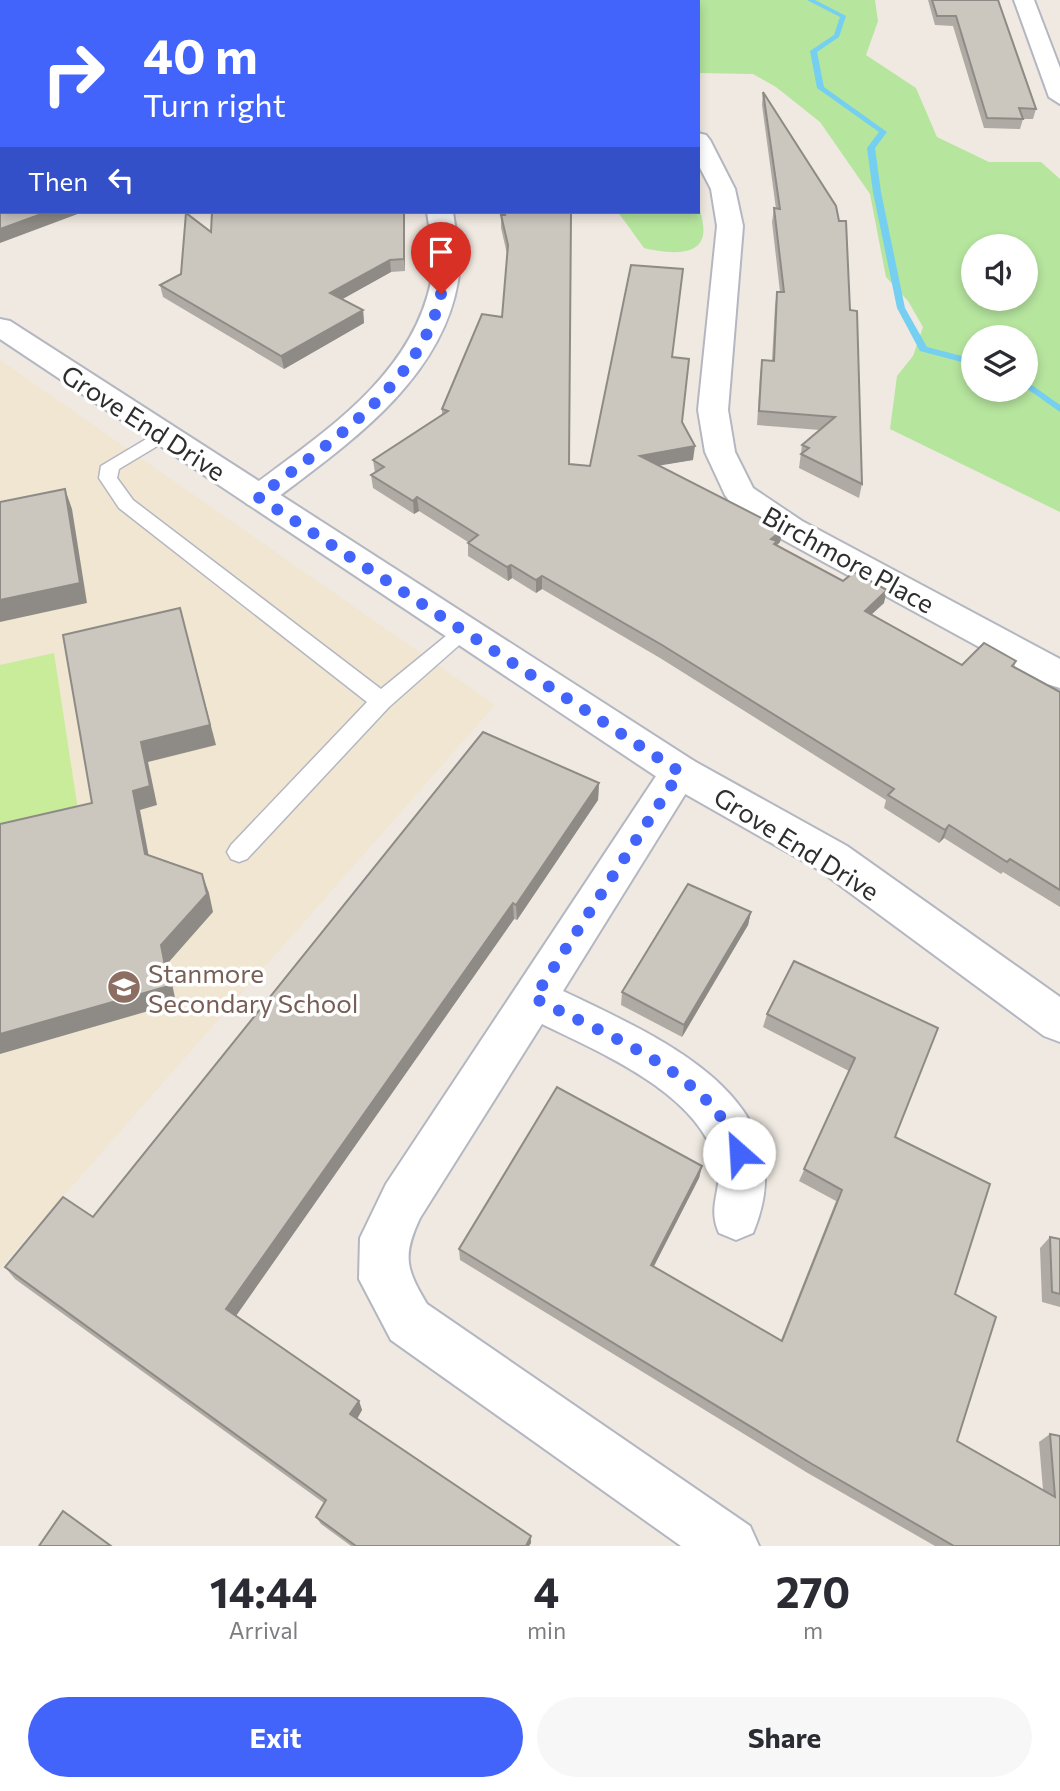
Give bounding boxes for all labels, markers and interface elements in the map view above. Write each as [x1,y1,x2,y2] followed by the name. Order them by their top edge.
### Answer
[143,24,258,84] text: 40 m
[28,28,119,119] icon: right
[143,84,286,124] text: Turn right
[102,161,140,199] icon: left
[28,165,88,196] text: Then
[411,222,471,294] pin
[422,233,460,271] icon: arrive
[961,234,1038,402] map controls
[961,234,1038,311] button: sound
[961,325,1038,402] button: layers
[56,358,232,486] street label: Grove End Drive
[758,499,940,619] street label: Birchmore Place
[709,780,885,906] street label: Grove End Drive
[148,957,358,1018] place label: Stanmore Secondary School
[105,968,143,1006] school or university icon: Stanmore Secondary School
[702,1116,776,1190] position arrow
[210,1565,317,1617] text: 14:44
[534,1565,559,1617] text: 4
[776,1565,850,1617] text: 270
[229,1616,298,1644] text: Arrival
[527,1616,566,1644] text: min
[803,1616,823,1644] text: m
[28,1697,523,1777] button: Exit
[537,1697,1032,1777] button: Share

